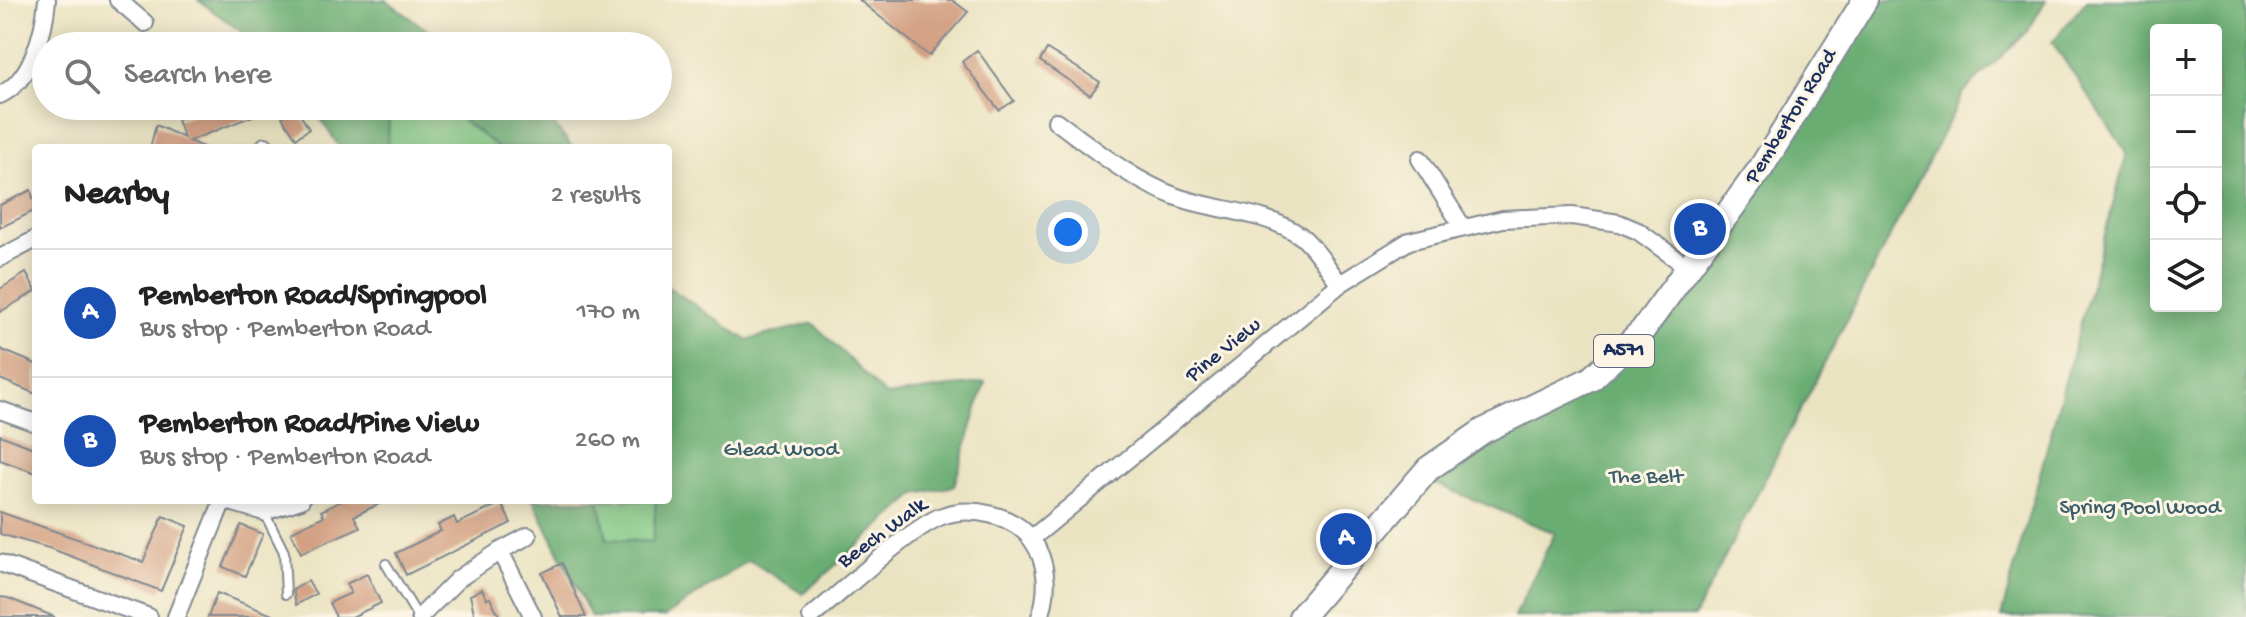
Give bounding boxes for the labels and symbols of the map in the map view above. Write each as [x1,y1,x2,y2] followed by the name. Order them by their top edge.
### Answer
[1740,43,1845,190] street label: Pemberton Road
[1674,199,1726,259] pin: B
[1048,212,1088,252] your location
[1180,313,1267,390] street label: Pine View
[1594,335,1654,367] road number: A571
[724,438,841,464] park label: Glead Wood
[1607,465,1685,491] park label: The Belt
[832,492,934,576] street label: Beech Walk
[2059,496,2223,522] park label: Spring Pool Wood
[1320,509,1372,569] pin: A

